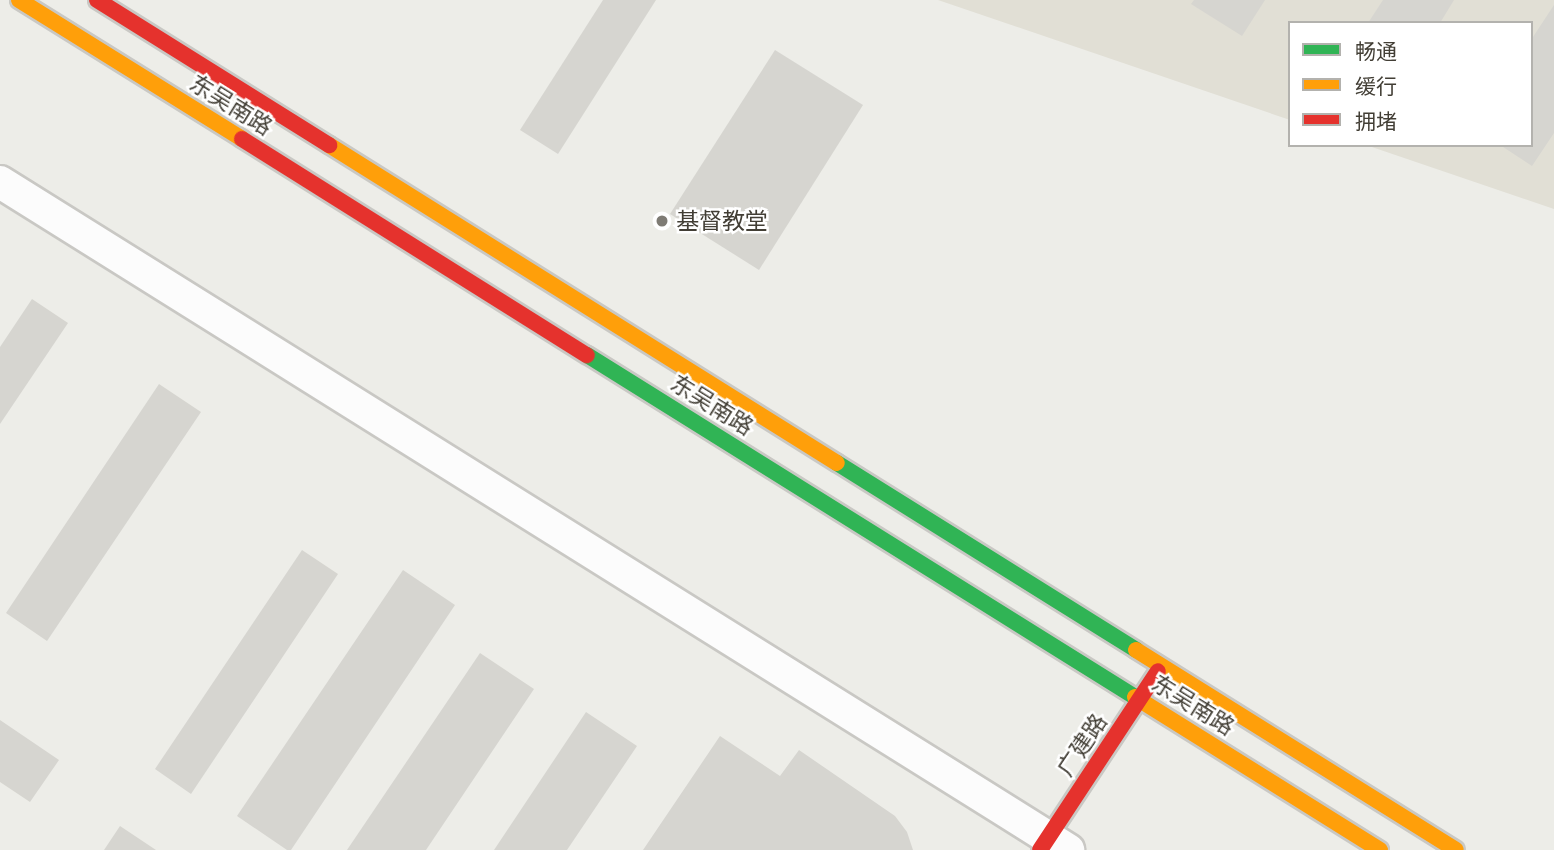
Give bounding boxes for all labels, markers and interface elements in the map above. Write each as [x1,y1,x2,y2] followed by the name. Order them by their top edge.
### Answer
[1288,21,1533,147] legend
[1355,39,1397,65] text: 畅通
[185,69,277,141] street label: 东吴南路
[1355,74,1397,100] text: 缓行
[1355,109,1397,135] text: 拥堵
[676,207,768,235] place label: 基督教堂
[654,213,670,229] marker: 基督教堂
[666,369,758,441] street label: 东吴南路
[1147,669,1239,741] street label: 东吴南路
[1051,709,1113,781] street label: 广建路

